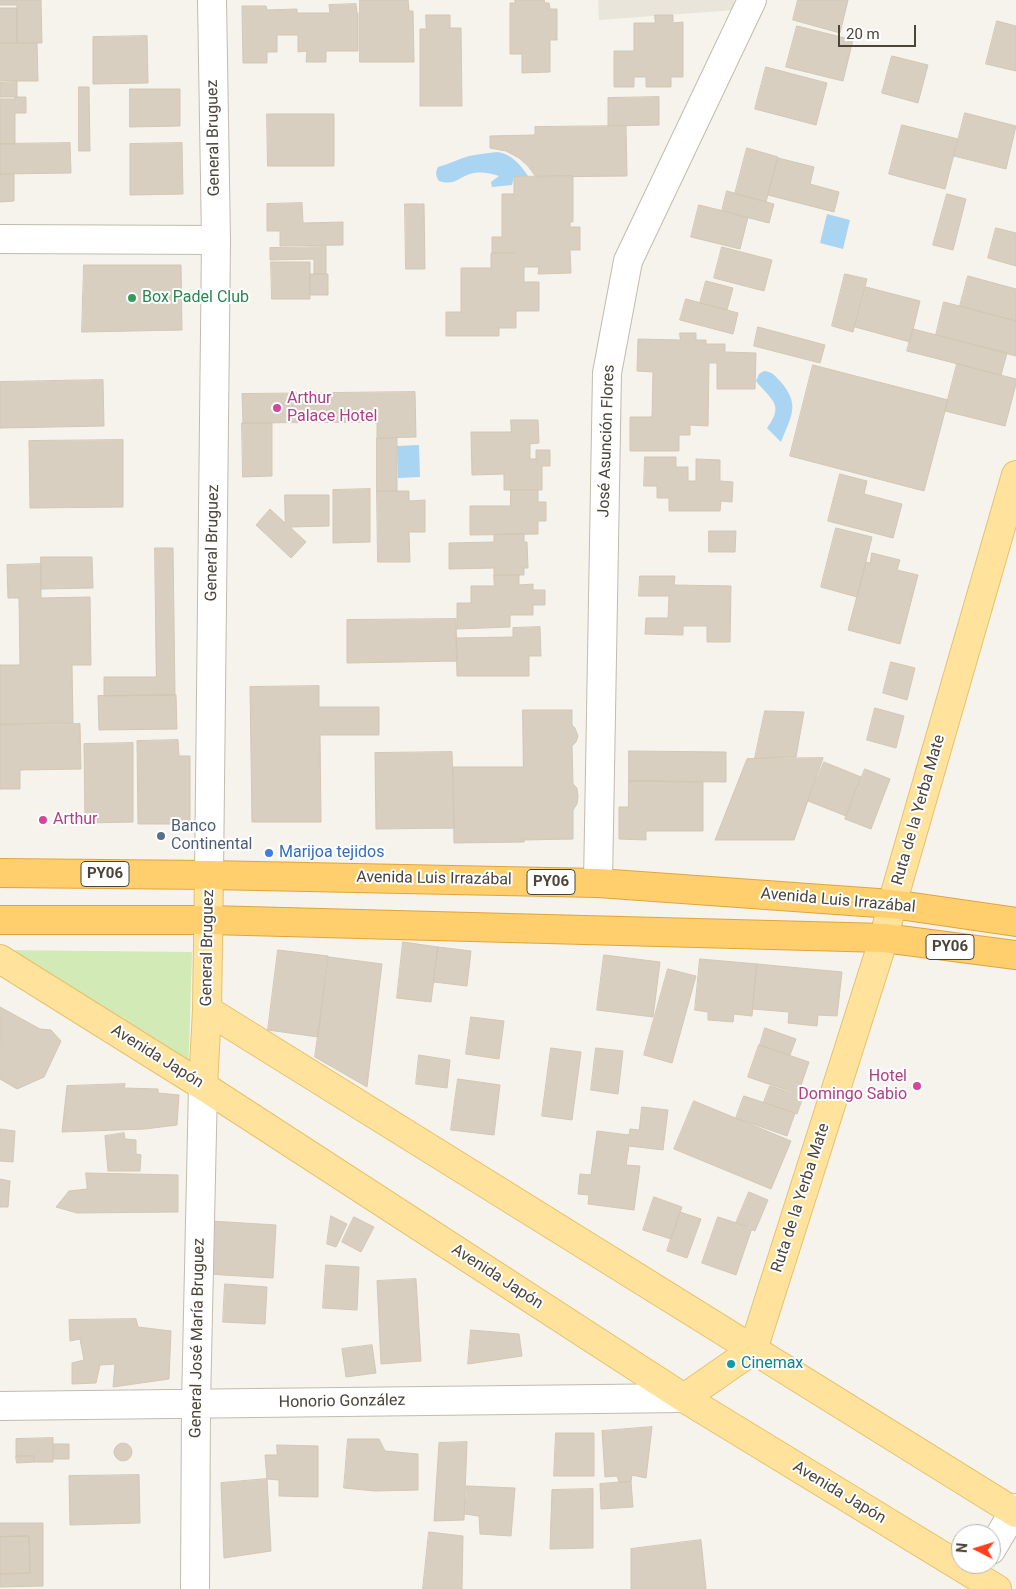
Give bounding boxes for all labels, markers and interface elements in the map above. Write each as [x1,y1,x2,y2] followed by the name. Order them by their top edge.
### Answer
[841,15,918,47] scale bar
[846,25,880,43] text: 20 m
[203,79,225,197] street label: General Bruguez
[142,288,249,308] place label: Box Padel Club
[126,292,138,304] marker: Box Padel Club
[595,364,619,518] street label: José Asunción Flores
[287,389,377,427] place label: Arthur Palace Hotel
[271,402,283,414] marker: Arthur Palace Hotel
[202,484,224,602] street label: General Bruguez
[888,733,950,887] street label: Ruta de la Yerba Mate
[53,810,98,830] place label: Arthur
[37,814,49,826] marker: Arthur
[171,817,252,855] place label: Banco Continental
[155,830,167,842] marker: Banco Continental
[279,843,384,863] place label: Marijoa tejidos
[263,847,275,859] marker: Marijoa tejidos
[81,862,129,886] road number: PY06
[356,868,512,890] street label: Avenida Luis Irrazábal
[527,870,575,894] road number: PY06
[760,885,916,917] street label: Avenida Luis Irrazábal
[197,889,219,1007] street label: General Bruguez
[926,934,974,960] road number: PY06
[107,1021,207,1093] street label: Avenida Japón
[798,1067,907,1105] place label: Hotel Domingo Sabio
[911,1080,923,1092] marker: Hotel Domingo Sabio
[768,1121,834,1275] street label: Ruta de la Yerba Mate
[187,1238,209,1438] street label: General José María Bruguez
[448,1240,546,1314] street label: Avenida Japón
[741,1354,803,1374] place label: Cinemax
[725,1358,737,1370] marker: Cinemax
[278,1391,406,1413] street label: Honorio González
[789,1458,889,1528] street label: Avenida Japón
[951,1524,1001,1574] north arrow
[954,1542,970,1553] text: N

